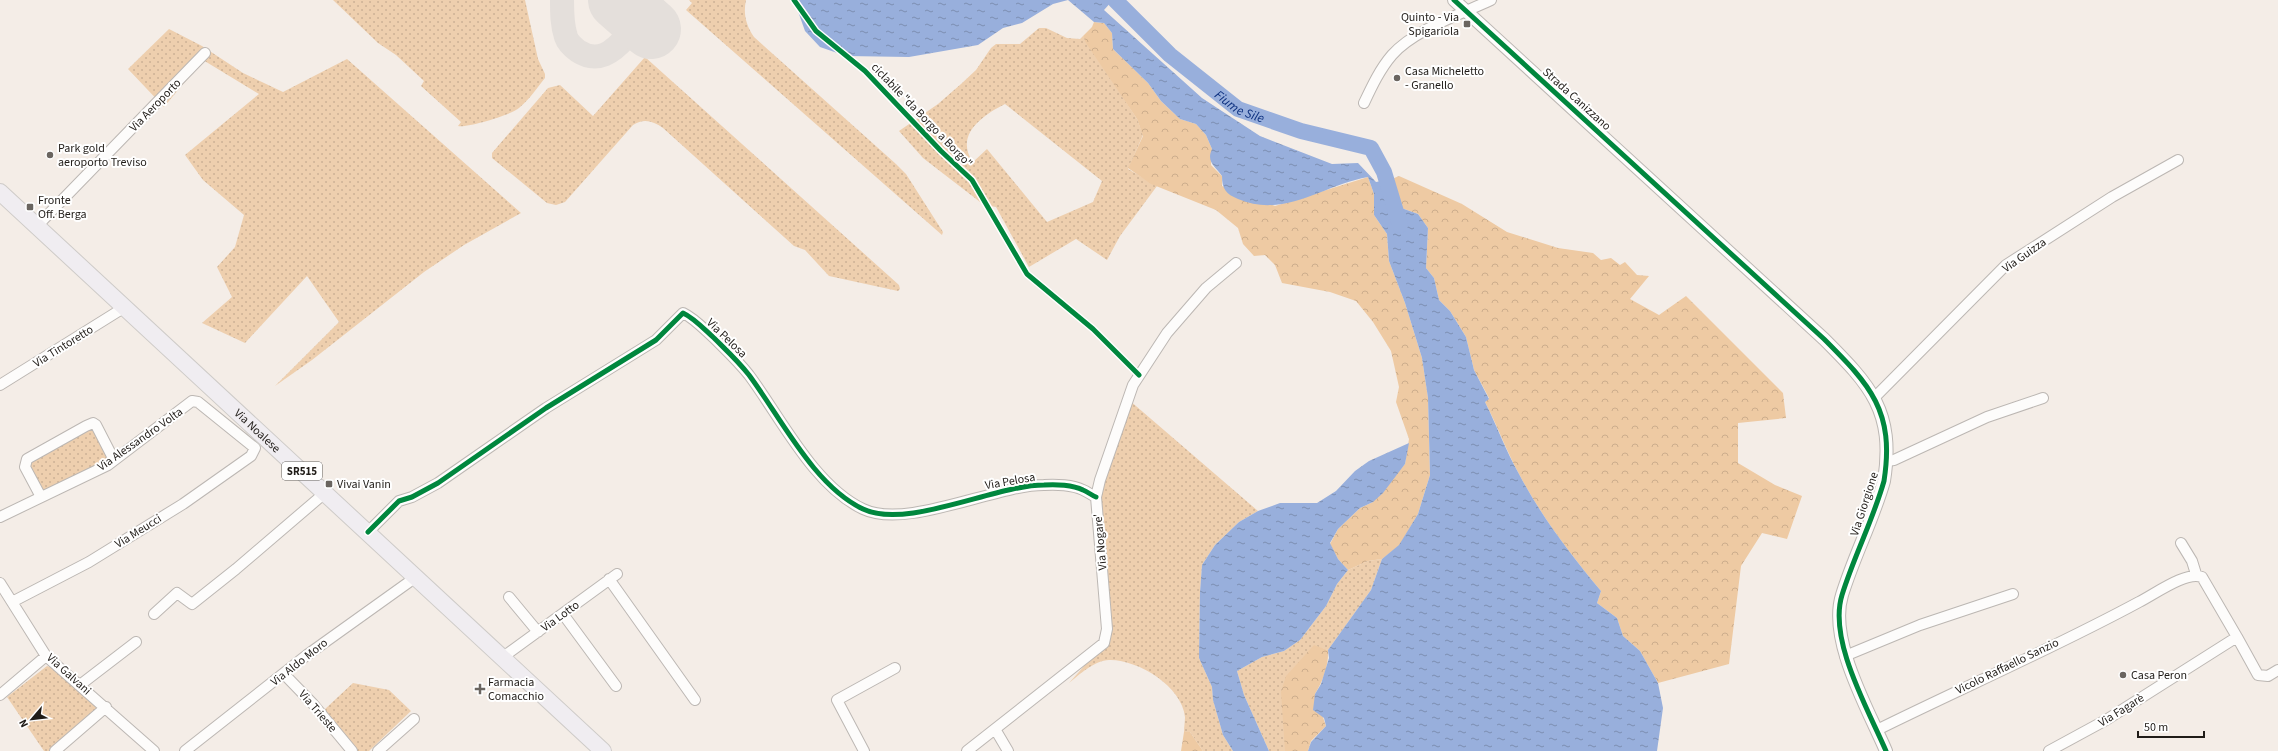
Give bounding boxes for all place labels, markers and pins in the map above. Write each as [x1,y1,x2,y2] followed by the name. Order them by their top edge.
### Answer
[1401,9,1459,40] place label: Quinto - Via Spigariola
[1462,19,1472,29] marker: Quinto - Via Spigariola
[1405,63,1484,94] place label: Casa Micheletto - Granello
[1392,73,1402,83] marker: Casa Micheletto - Granello
[58,140,147,171] place label: Park gold aeroporto Treviso
[45,150,55,160] marker: Park gold aeroporto Treviso
[38,192,87,223] place label: Fronte Off. Berga
[25,202,35,212] marker: Fronte Off. Berga
[337,476,391,493] place label: Vivai Vanin
[324,479,334,489] marker: Vivai Vanin
[2131,667,2187,684] place label: Casa Peron
[2118,670,2128,680] marker: Casa Peron
[488,674,544,705] place label: Farmacia Comacchio
[475,684,485,694] marker: Farmacia Comacchio

